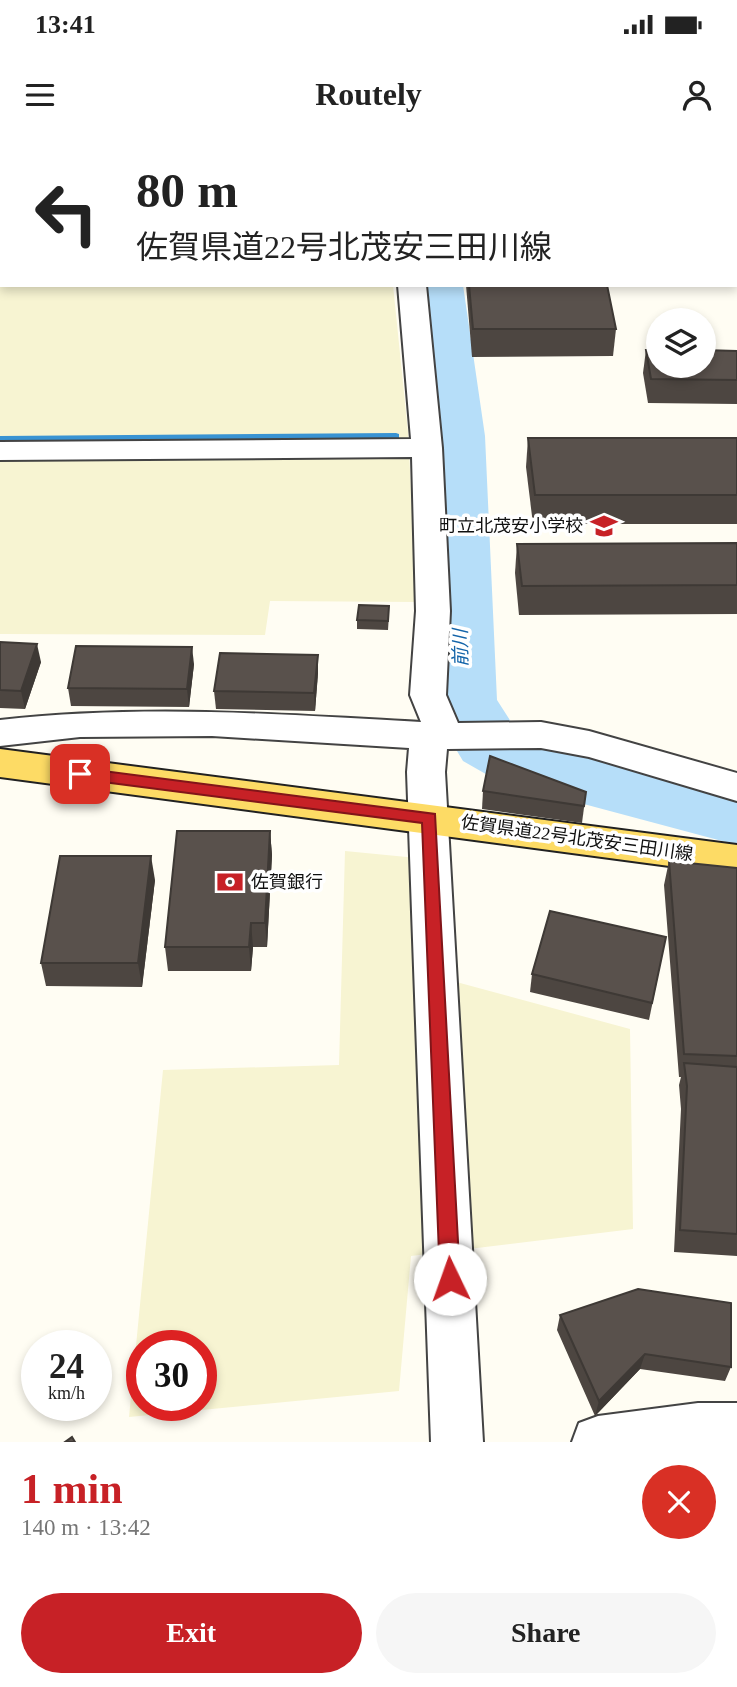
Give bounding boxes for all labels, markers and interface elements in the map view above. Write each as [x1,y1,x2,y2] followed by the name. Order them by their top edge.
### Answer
[35,10,96,39] text: 13:41
[21,76,59,114] icon: menu
[315,76,422,112] text: Routely
[678,76,716,114] icon: person
[136,163,238,218] text: 80 m
[21,168,112,259] icon: left
[136,229,552,265] text: 佐賀県道22号北茂安三田川線
[646,308,716,378] map controls
[646,308,716,378] button: layers
[589,511,619,541] school or university icon: 町立北茂安小学校
[439,516,583,536] place label: 町立北茂安小学校
[450,627,471,667] water label: 前川
[50,744,110,804] pin
[61,755,99,793] icon: arrive
[460,812,694,864] street label: 佐賀県道22号北茂安三田川線
[215,867,245,897] bank icon: 佐賀銀行
[251,872,323,892] place label: 佐賀銀行
[413,1242,487,1316] position arrow
[126,1330,217,1421] speed limit sign: 30
[49,1347,84,1386] text: 24
[48,1383,85,1403] text: km/h
[642,1465,716,1539] button: close
[21,1466,123,1512] text: 1 min
[21,1515,151,1540] text: 140 m · 13:42
[21,1593,362,1673] button: Exit
[376,1593,716,1673] button: Share

